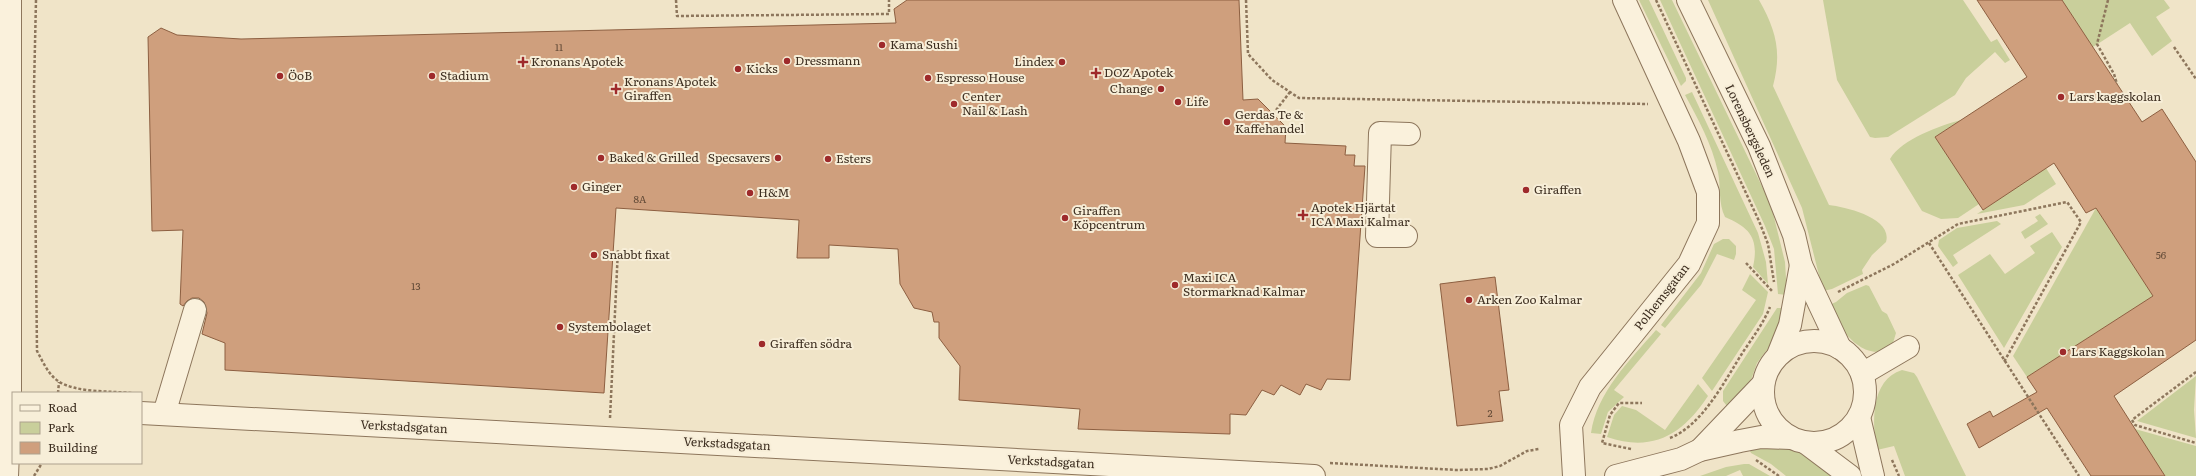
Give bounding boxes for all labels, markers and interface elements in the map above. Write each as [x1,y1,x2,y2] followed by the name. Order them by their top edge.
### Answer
[890,35,958,53] place label: Kama Sushi
[555,39,563,54] house number: 11
[877,40,887,50] marker: Kama Sushi
[795,51,860,69] place label: Dressmann
[531,52,624,70] place label: Kronans Apotek
[1014,52,1054,70] place label: Lindex
[782,56,792,66] marker: Dressmann
[518,57,528,67] marker: Kronans Apotek
[1057,57,1067,67] marker: Lindex
[746,59,778,77] place label: Kicks
[1104,63,1174,81] place label: DOZ Apotek
[733,64,743,74] marker: Kicks
[288,66,312,84] place label: ÖoB
[440,66,489,84] place label: Stadium
[936,68,1024,86] place label: Espresso House
[1091,68,1101,78] marker: DOZ Apotek
[275,71,285,81] marker: ÖoB
[427,71,437,81] marker: Stadium
[624,72,717,104] place label: Kronans Apotek Giraffen
[923,73,933,83] marker: Espresso House
[1110,79,1153,97] place label: Change
[1721,81,1781,180] street label: Lorensbergsleden
[611,84,621,94] marker: Kronans Apotek Giraffen
[1156,84,1166,94] marker: Change
[962,87,1028,119] place label: Center Nail & Lash
[2069,87,2161,105] place label: Lars kaggskolan
[1186,92,1208,110] place label: Life
[2056,92,2066,102] marker: Lars kaggskolan
[1173,97,1183,107] marker: Life
[949,99,959,109] marker: Center Nail & Lash
[1235,105,1304,137] place label: Gerdas Te & Kaffehandel
[1222,117,1232,127] marker: Gerdas Te & Kaffehandel
[609,148,700,166] place label: Baked & Grilled
[708,148,771,166] place label: Specsavers
[836,149,872,167] place label: Esters
[596,153,606,163] marker: Baked & Grilled
[773,153,783,163] marker: Specsavers
[823,154,833,164] marker: Esters
[582,177,622,195] place label: Ginger
[1534,180,1582,198] place label: Giraffen
[569,182,579,192] marker: Ginger
[758,183,790,201] place label: H&M
[1521,185,1531,195] marker: Giraffen
[745,188,755,198] marker: H&M
[634,191,647,206] house number: 8A
[1311,198,1410,230] place label: Apotek Hjärtat ICA Maxi Kalmar
[1073,201,1146,233] place label: Giraffen Köpcentrum
[1298,210,1308,220] marker: Apotek Hjärtat ICA Maxi Kalmar
[1060,213,1070,223] marker: Giraffen Köpcentrum
[602,245,670,263] place label: Snabbt fixat
[2156,247,2167,262] house number: 56
[589,250,599,260] marker: Snabbt fixat
[1629,259,1693,334] street label: Polhemsgatan
[1183,268,1305,300] place label: Maxi ICA Stormarknad Kalmar
[411,278,421,293] house number: 13
[1170,280,1180,290] marker: Maxi ICA Stormarknad Kalmar
[1477,290,1582,308] place label: Arken Zoo Kalmar
[1464,295,1474,305] marker: Arken Zoo Kalmar
[568,317,651,335] place label: Systembolaget
[555,322,565,332] marker: Systembolaget
[770,334,853,352] place label: Giraffen södra
[757,339,767,349] marker: Giraffen södra
[2071,342,2165,360] place label: Lars Kaggskolan
[2058,347,2068,357] marker: Lars Kaggskolan
[12,392,142,464] legend
[48,398,78,416] text: Road
[1487,405,1493,420] house number: 2
[360,415,448,437] street label: Verkstadsgatan
[48,418,75,436] text: Park
[683,432,771,454] street label: Verkstadsgatan
[48,438,98,456] text: Building
[1007,450,1095,472] street label: Verkstadsgatan

